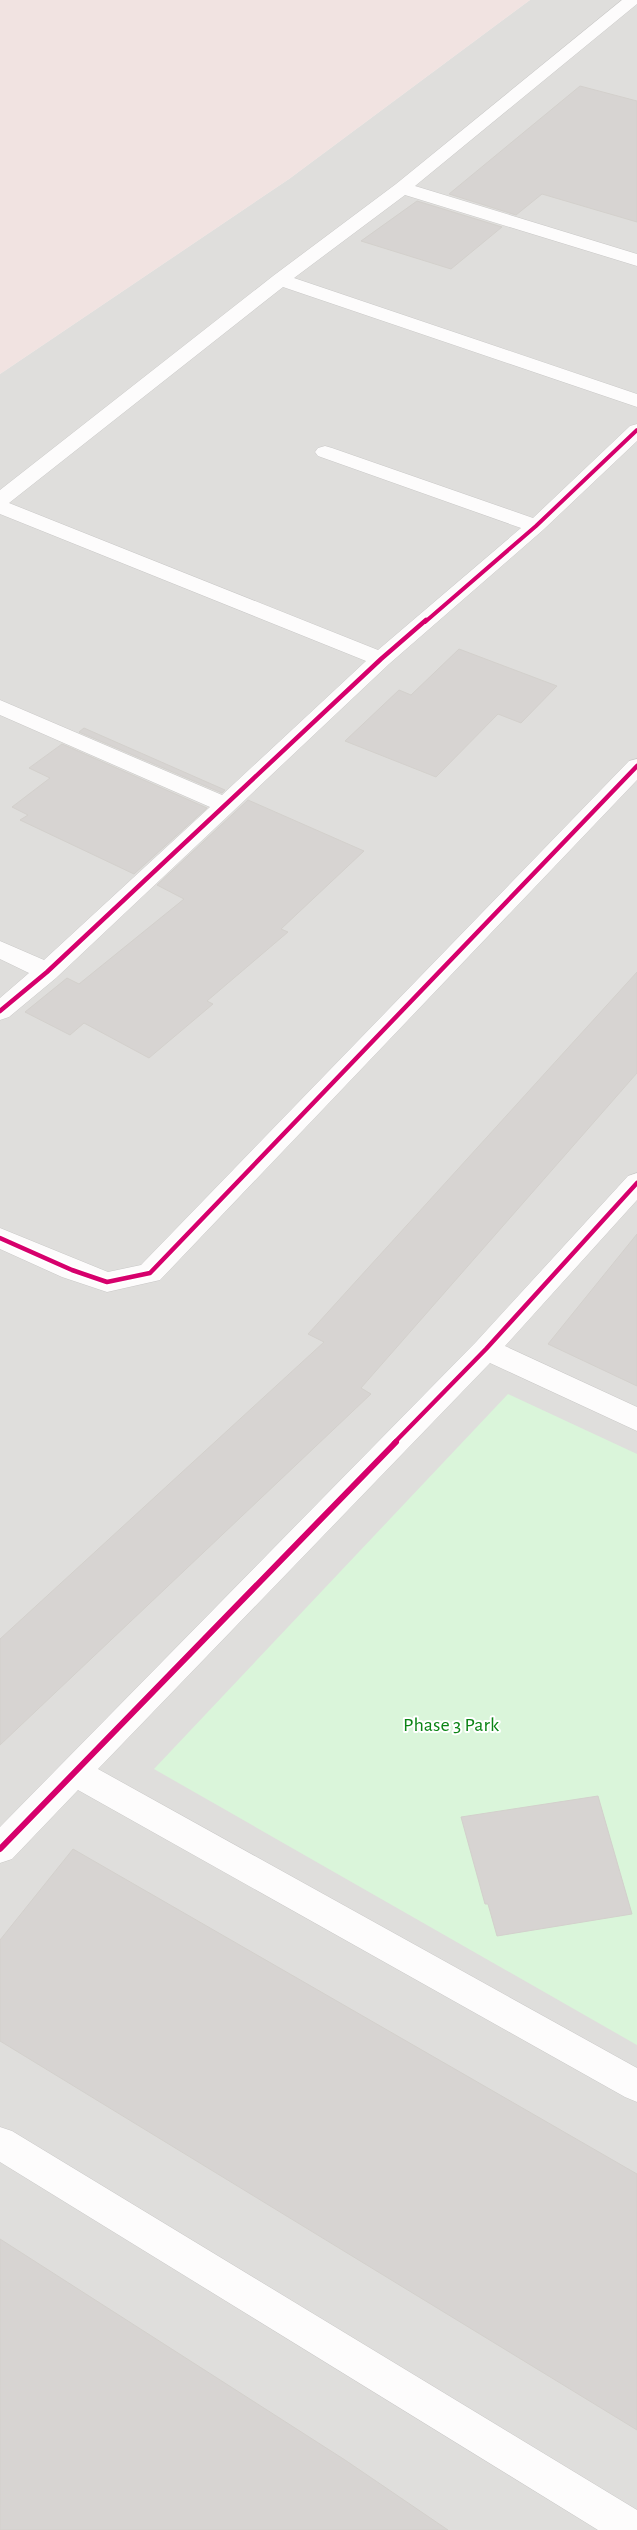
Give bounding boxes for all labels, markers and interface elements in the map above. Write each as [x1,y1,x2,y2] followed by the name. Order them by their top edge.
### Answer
[403,1715,499,1735] park label: Phase 3 Park

